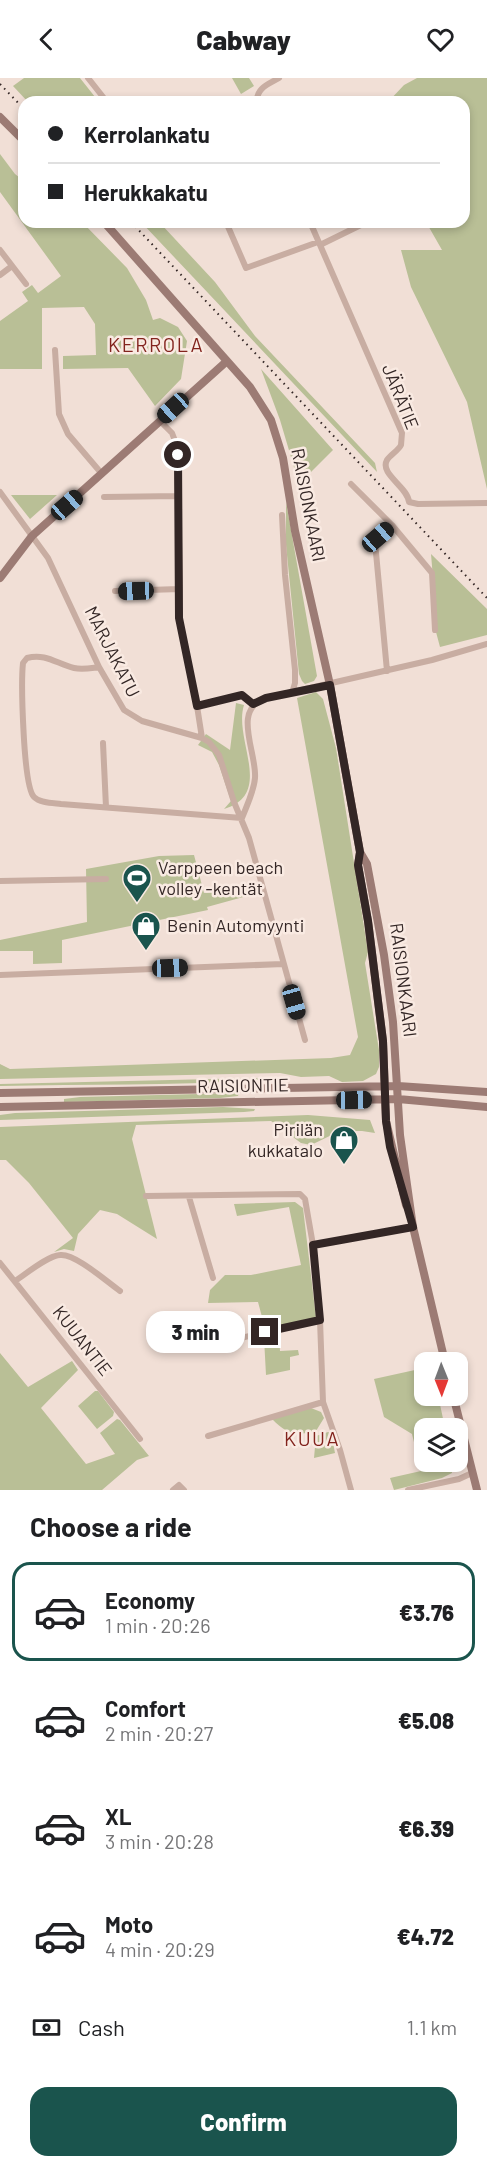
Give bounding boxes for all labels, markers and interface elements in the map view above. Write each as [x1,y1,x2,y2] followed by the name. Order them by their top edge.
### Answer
[30,23,63,56] icon: back
[196,23,291,55] text: Cabway
[424,23,457,56] icon: heart
[84,121,210,147] text: Kerrolankatu
[84,179,208,205] text: Herukkakatu
[108,332,204,356] district label: KERROLA
[378,361,424,432] street label: JÄRÄTIE
[154,389,192,427] car
[164,441,191,468] route start
[287,446,331,563] street label: RAISIONKAARI
[48,486,86,524] car
[359,518,397,556] car
[118,581,154,601] car
[81,602,145,701] street label: MARJAKATU
[158,856,283,899] place label: Varppeen beach volley -kentät
[121,862,153,904] sports icon: Varppeen beach volley -kentät
[130,910,162,952] shop icon: Benin Automyynti
[167,914,304,936] place label: Benin Automyynti
[386,922,422,1038] street label: RAISIONKAARI
[152,958,188,978] car
[280,982,308,1022] car
[197,1073,289,1097] street label: RAISIONTIE
[336,1091,372,1109] car
[248,1118,323,1161] place label: Pirilän kukkatalo
[328,1124,360,1166] shop icon: Pirilän kukkatalo
[49,1301,117,1380] street label: KUUANTIE
[145,1311,244,1353] callout: 3 min
[251,1318,278,1345] route end
[172,1320,219,1344] text: 3 min
[414,1352,468,1406] north arrow
[414,1352,468,1472] map controls
[414,1418,468,1472] button: layers
[284,1426,340,1450] district label: KUUA
[30,1510,192,1542] text: Choose a ride
[33,1585,87,1639] icon: car
[105,1587,195,1613] text: Economy
[399,1599,454,1625] text: €3.76
[105,1613,210,1637] text: 1 min · 20:26
[33,1693,87,1747] icon: car
[105,1695,186,1721] text: Comfort
[398,1707,454,1733] text: €5.08
[105,1721,213,1745] text: 2 min · 20:27
[33,1801,87,1855] icon: car
[105,1803,131,1829] text: XL
[398,1815,454,1841] text: €6.39
[105,1829,214,1853] text: 3 min · 20:28
[33,1909,87,1963] icon: car
[105,1911,153,1937] text: Moto
[397,1923,454,1949] text: €4.72
[105,1937,215,1961] text: 4 min · 20:29
[30,2011,63,2044] icon: cash
[78,2014,125,2040] text: Cash
[407,2015,457,2039] text: 1.1 km
[30,2087,457,2156] button: Confirm

